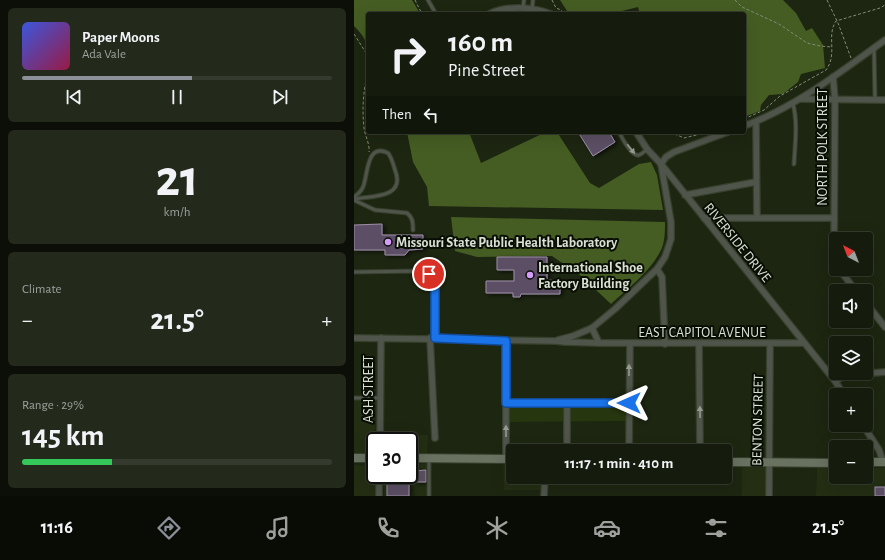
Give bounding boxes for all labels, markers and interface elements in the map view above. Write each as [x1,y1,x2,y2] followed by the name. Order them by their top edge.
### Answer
[382,28,434,80] icon: right
[448,29,513,57] text: 160 m
[82,30,160,45] text: Paper Moons
[82,48,126,61] text: Ada Vale
[448,62,525,80] text: Pine Street
[63,86,85,108] icon: previous
[166,86,188,108] icon: pause
[269,86,291,108] icon: next
[816,88,830,206] street label: NORTH POLK STREET
[420,104,442,126] icon: left
[382,107,412,122] text: Then
[626,144,635,155] one-way arrow
[155,153,199,205] text: 21
[701,200,773,285] street label: RIVERSIDE DRIVE
[164,206,190,219] text: km/h
[829,232,873,276] north arrow
[829,232,873,484] map controls
[396,236,618,250] place label: Missouri State Public Health Laboratory
[383,237,393,247] marker: Missouri State Public Health Laboratory
[412,257,446,291] pin
[538,261,643,291] place label: International Shoe Factory Building
[418,263,440,285] icon: arrive
[525,270,535,280] marker: International Shoe Factory Building
[22,283,61,296] text: Climate
[829,284,873,328] button: sound
[150,305,204,335] text: 21.5°
[22,309,33,331] text: −
[321,309,332,331] text: +
[638,326,766,340] street label: EAST CAPITOL AVENUE
[829,336,873,380] button: layers
[362,355,376,423] street label: ASH STREET
[626,363,632,376] one-way arrow
[750,374,766,466] street label: BENTON STREET
[608,382,650,424] position arrow
[829,388,873,432] button: +
[22,399,84,412] text: Range · 29%
[697,405,703,418] one-way arrow
[22,421,104,451] text: 145 km
[503,424,509,437] one-way arrow
[366,432,418,484] speed limit sign: 30
[829,440,873,484] button: −
[565,456,673,471] text: 11:17 · 1 min · 410 m
[155,514,183,542] icon: directions
[264,514,292,542] icon: music
[374,514,402,542] icon: phone
[483,514,511,542] icon: climate
[593,514,621,542] icon: car
[702,514,730,542] icon: filters
[41,519,73,537] text: 11:16
[812,519,844,537] text: 21.5°

